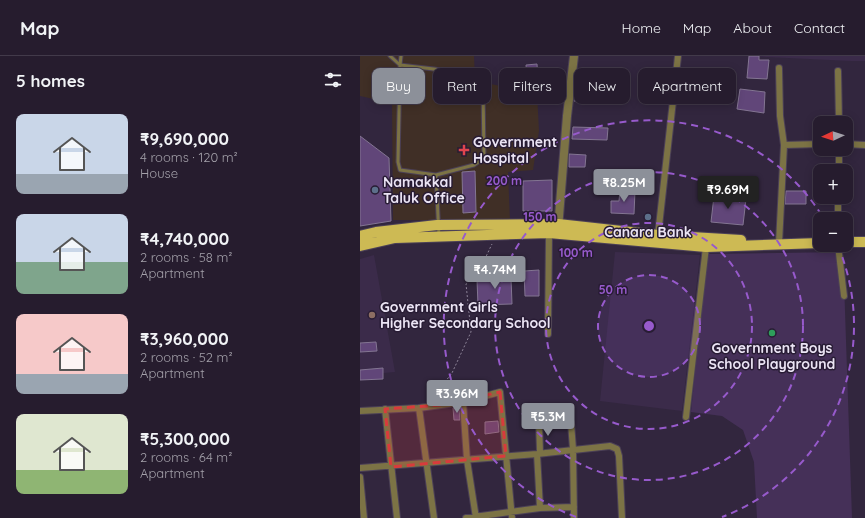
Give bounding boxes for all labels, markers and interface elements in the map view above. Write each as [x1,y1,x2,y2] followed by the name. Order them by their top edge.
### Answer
[20,16,59,40] text: Map
[622,19,661,37] text: Home
[683,19,711,37] text: Map
[733,19,772,37] text: About
[794,19,845,37] text: Contact
[372,68,425,104] chip: Buy
[433,68,491,104] chip: Rent
[499,68,566,104] chip: Filters
[574,68,630,104] chip: New
[638,68,736,104] chip: Apartment
[322,69,344,91] icon: filters
[16,70,85,91] text: 5 homes
[813,116,853,156] north arrow
[813,116,853,252] map controls
[140,128,229,149] text: ₹9,690,000
[48,130,96,178] icon: home
[473,133,557,167] place label: Government Hospital
[458,144,470,156] marker: Government Hospital
[140,149,238,165] text: 4 rooms · 120 m²
[813,164,853,204] button: +
[140,165,178,181] text: House
[591,169,657,203] pin: ₹8.25M
[383,173,465,207] place label: Namakkal Taluk Office
[486,173,522,188] text: 200 m
[602,174,646,190] text: ₹8.25M
[695,176,761,210] pin: ₹9.69M
[707,181,749,197] text: ₹9.69M
[370,185,380,195] marker: Namakkal Taluk Office
[523,209,557,224] text: 150 m
[643,212,653,222] marker: Canara Bank
[813,212,853,252] button: −
[604,223,692,241] place label: Canara Bank
[140,228,229,249] text: ₹4,740,000
[48,230,96,278] icon: home
[559,245,593,260] text: 100 m
[140,249,232,265] text: 2 rooms · 58 m²
[462,256,528,290] pin: ₹4.74M
[474,261,516,277] text: ₹4.74M
[140,265,205,281] text: Apartment
[599,282,627,297] text: 50 m
[380,298,551,332] place label: Government Girls Higher Secondary School
[367,310,377,320] marker: Government Girls Higher Secondary School
[642,319,656,333] centre of rings
[140,328,229,349] text: ₹3,960,000
[767,328,777,338] marker: Government Boys School Playground
[48,330,96,378] icon: home
[709,339,835,373] place label: Government Boys School Playground
[140,349,233,365] text: 2 rooms · 52 m²
[140,365,205,381] text: Apartment
[424,380,490,414] pin: ₹3.96M
[436,385,478,401] text: ₹3.96M
[520,403,576,437] pin: ₹5.3M
[530,408,566,424] text: ₹5.3M
[140,428,230,449] text: ₹5,300,000
[48,430,96,478] icon: home
[140,449,232,465] text: 2 rooms · 64 m²
[140,465,205,481] text: Apartment

